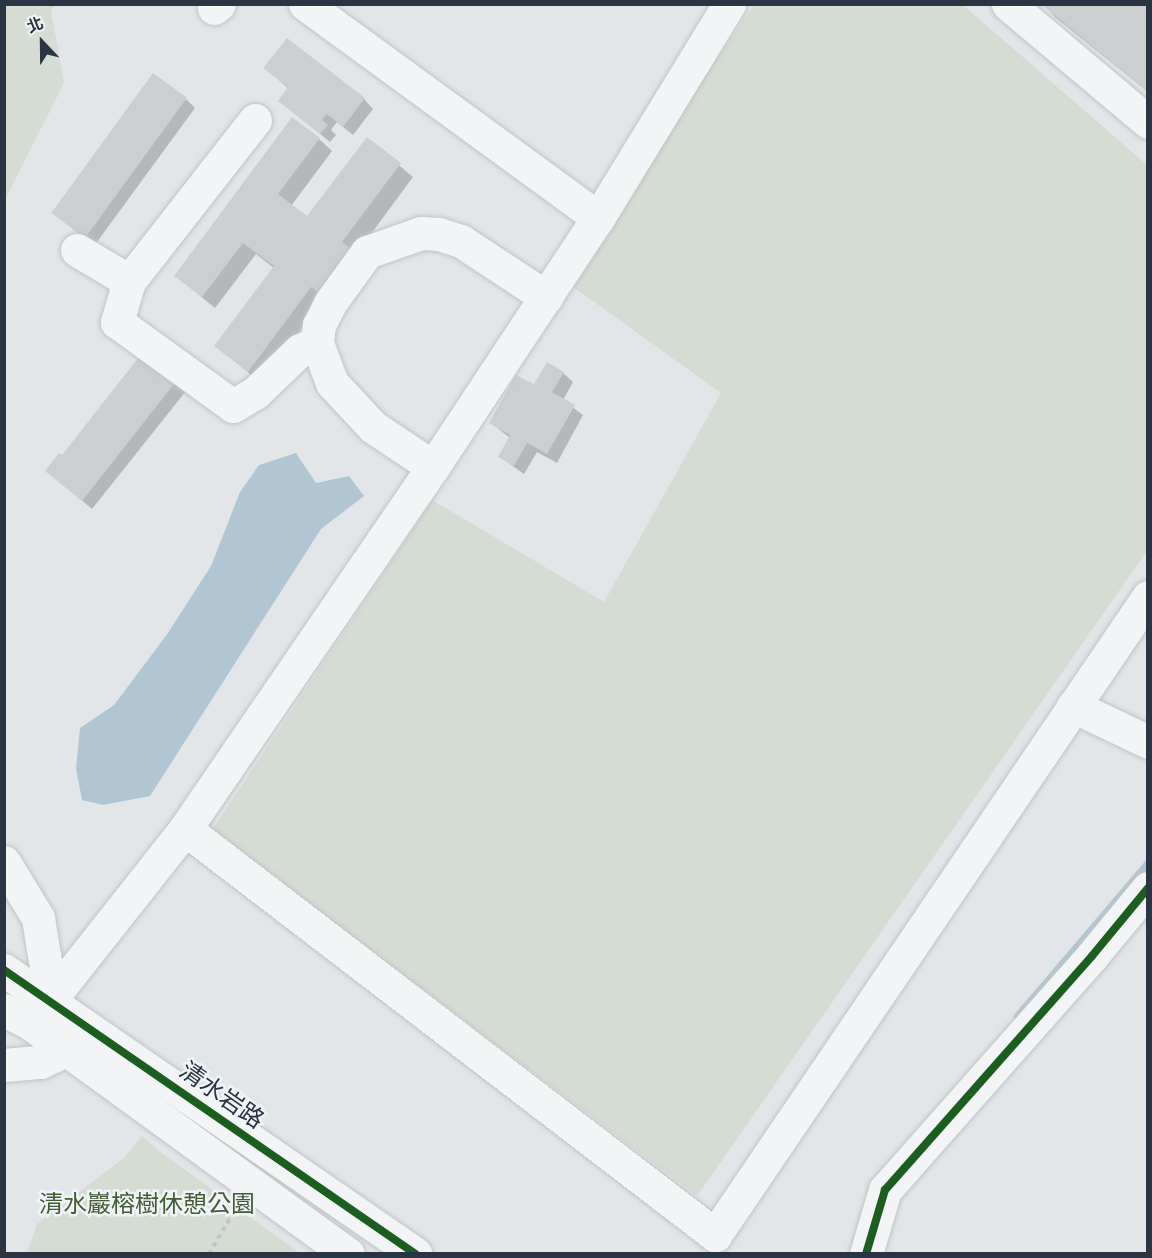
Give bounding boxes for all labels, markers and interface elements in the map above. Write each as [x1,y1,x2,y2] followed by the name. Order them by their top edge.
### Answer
[23,11,47,39] text: 北
[12,12,72,72] north arrow
[174,1056,270,1134] street label: 清水岩路
[39,1190,255,1218] park label: 清水巖榕樹休憩公園

